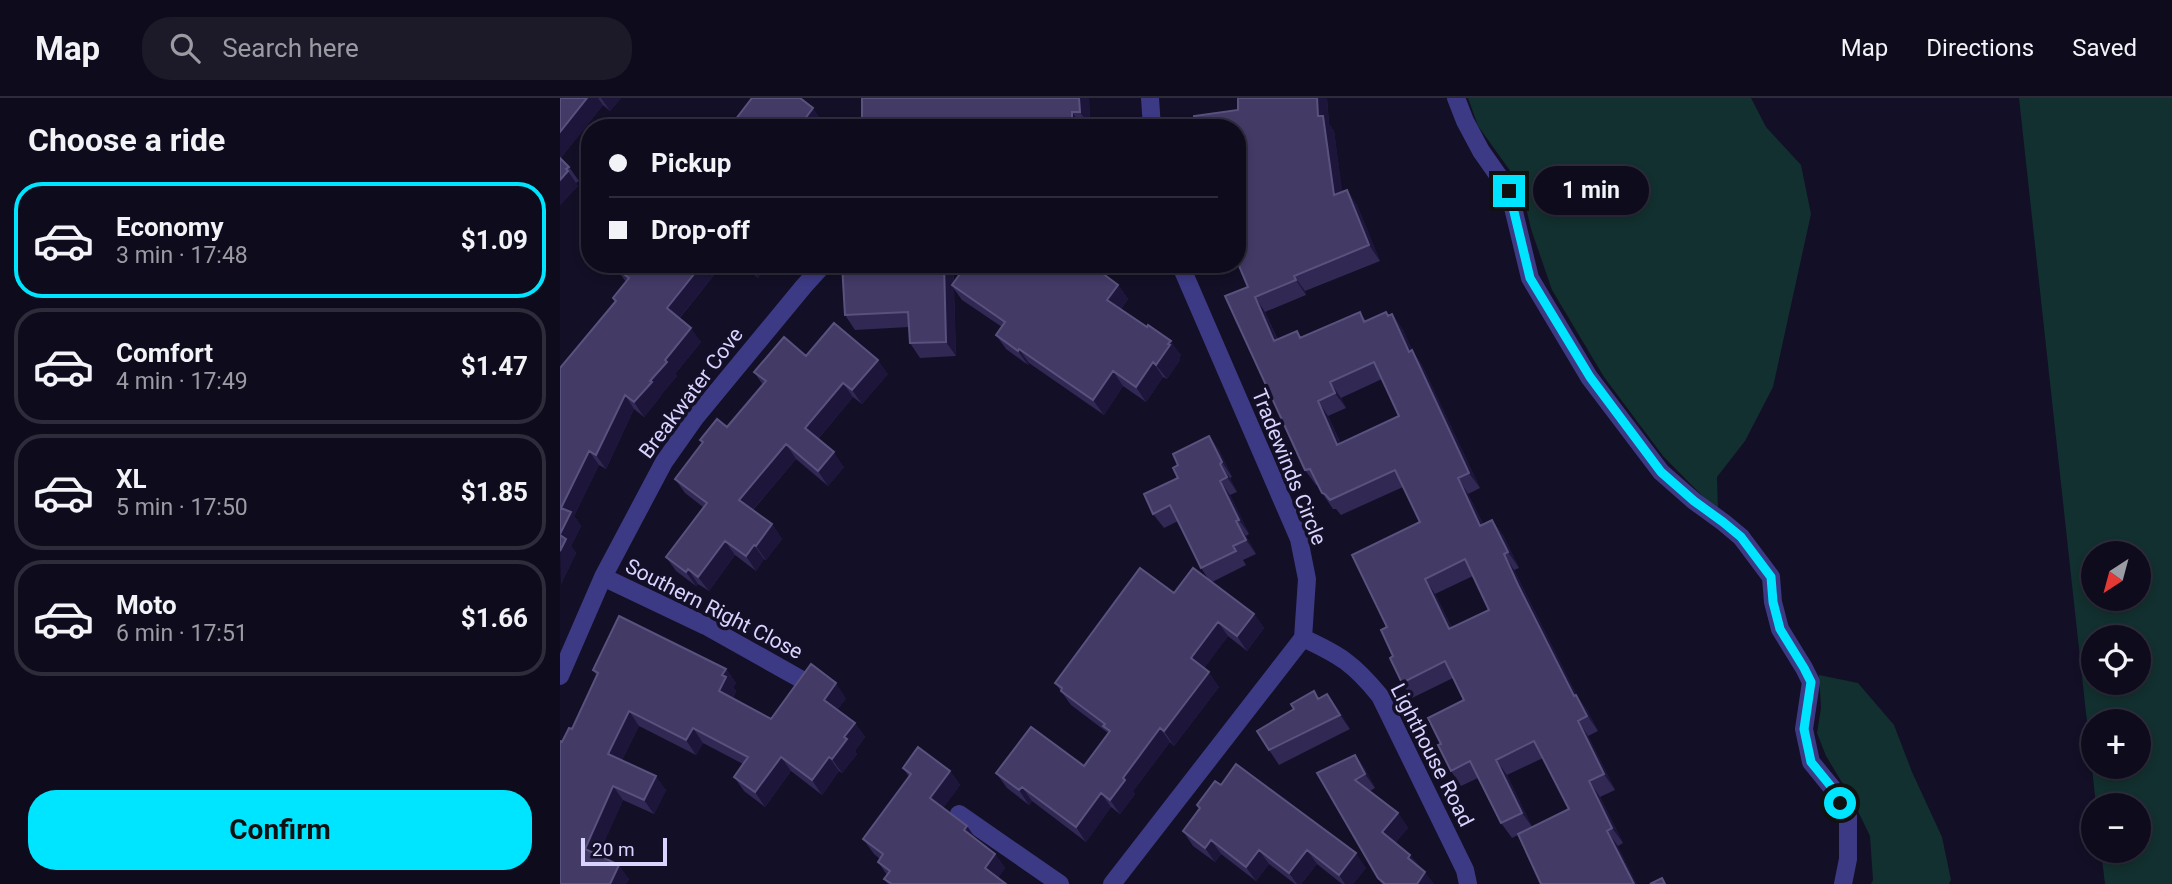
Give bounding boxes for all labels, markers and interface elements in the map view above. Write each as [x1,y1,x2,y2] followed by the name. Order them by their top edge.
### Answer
[142,17,632,80] search box
[35,29,100,68] text: Map
[166,29,204,67] icon: search
[222,33,359,63] text: Search here
[1841,34,1888,62] text: Map
[1926,34,2034,62] text: Directions
[2072,34,2137,62] text: Saved
[28,121,225,159] text: Choose a ride
[651,148,731,178] text: Pickup
[1534,166,1649,216] callout: 1 min
[1493,175,1525,207] route end
[1562,177,1620,204] text: 1 min
[32,209,95,272] icon: car
[116,212,223,242] text: Economy
[651,215,750,245] text: Drop-off
[461,225,528,255] text: $1.09
[116,242,248,269] text: 3 min · 17:48
[634,323,748,463] street label: Breakwater Cove
[32,335,95,398] icon: car
[116,338,213,368] text: Comfort
[461,351,528,381] text: $1.47
[116,368,248,395] text: 4 min · 17:49
[1247,385,1331,549] street label: Tradewinds Circle
[32,461,95,524] icon: car
[116,464,147,494] text: XL
[461,477,528,507] text: $1.85
[116,494,248,521] text: 5 min · 17:50
[2081,541,2151,611] north arrow
[2081,541,2151,863] map controls
[621,554,807,664] street label: Southern Right Close
[32,587,95,650] icon: car
[116,590,177,620] text: Moto
[461,603,528,633] text: $1.66
[116,620,248,647] text: 6 min · 17:51
[2081,625,2151,695] button: locate
[1386,680,1478,830] street label: Lighthouse Road
[2081,709,2151,779] button: +
[1824,787,1856,819] route start
[28,790,532,870] button: Confirm
[2081,793,2151,863] button: −
[581,835,667,867] scale bar
[592,838,635,861] text: 20 m

